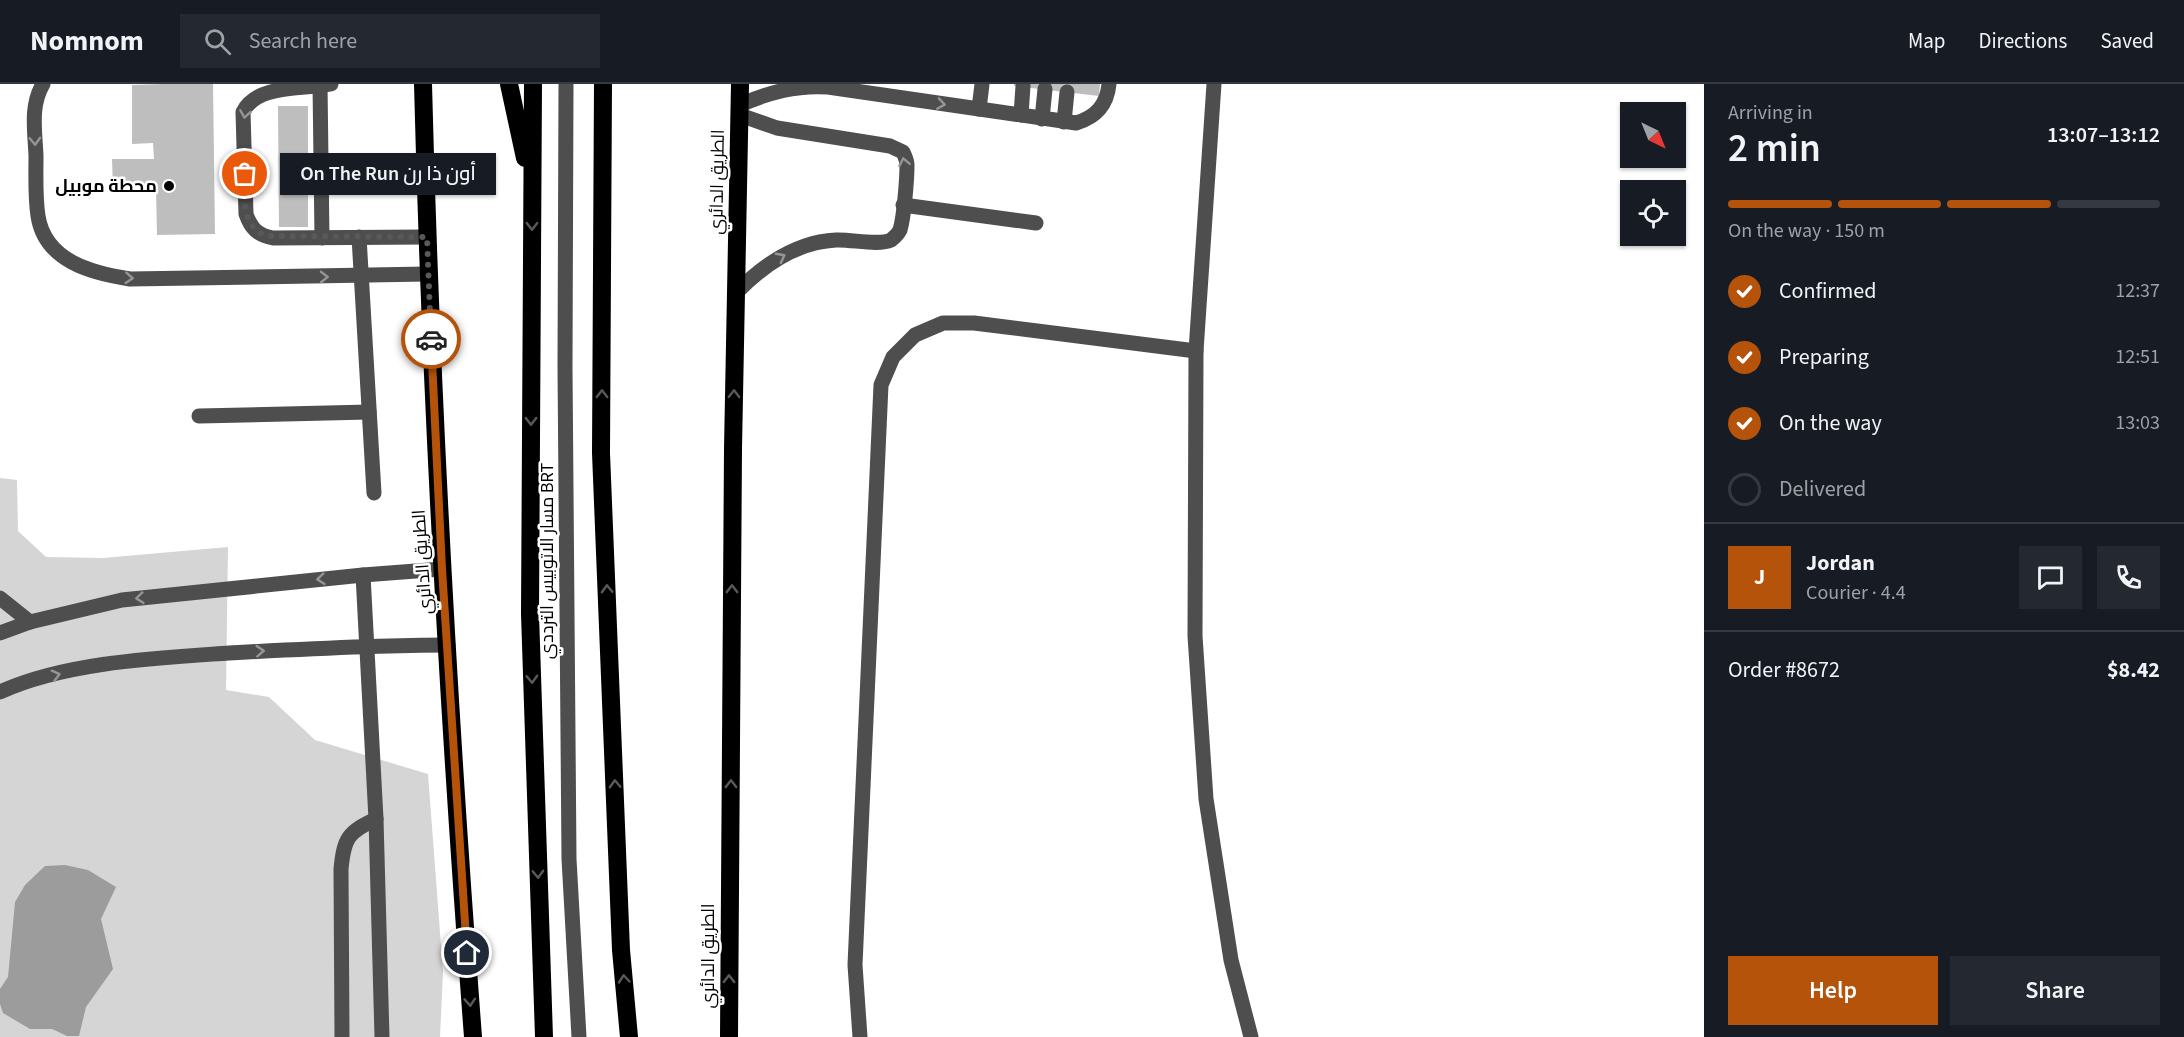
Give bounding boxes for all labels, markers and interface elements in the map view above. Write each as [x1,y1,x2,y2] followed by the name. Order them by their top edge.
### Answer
[180,14,600,68] search box
[30,21,144,61] text: Nomnom
[201,25,234,58] icon: search
[249,25,357,57] text: Search here
[1908,26,1946,56] text: Map
[1979,26,2067,56] text: Directions
[2100,26,2154,56] text: Saved
[936,97,945,109] one-way arrow
[1728,99,1813,127] text: Arriving in
[1620,102,1686,168] north arrow
[1620,102,1686,246] map controls
[240,109,252,119] one-way arrow
[2047,119,2160,151] text: 13:07–13:12
[1728,121,1821,177] text: 2 min
[704,129,732,235] street label: الطريق الدائري
[28,136,41,145] one-way arrow
[219,148,270,199] pin
[281,153,497,195] callout: On The Run أون ذا رن
[228,157,261,190] icon: bag
[899,157,911,167] one-way arrow
[300,160,476,188] text: On The Run أون ذا رن
[55,174,157,199] place label: محطة موبيل
[162,179,176,193] marker: محطة موبيل
[1620,180,1686,246] button: locate
[1728,217,1885,245] text: On the way · 150 m
[526,222,538,231] one-way arrow
[775,253,786,264] one-way arrow
[124,271,133,284] one-way arrow
[319,271,328,283] one-way arrow
[1728,275,1761,308] icon: check
[1779,275,1876,307] text: Confirmed
[2115,277,2160,305] text: 12:37
[401,309,461,369] courier
[415,323,448,356] icon: car
[1728,341,1761,374] icon: check
[1779,341,1869,373] text: Preparing
[2115,343,2160,371] text: 12:51
[728,389,740,398] one-way arrow
[596,390,608,399] one-way arrow
[1728,407,1761,440] icon: check
[1779,407,1882,439] text: On the way
[2115,409,2160,437] text: 13:03
[525,417,537,426] one-way arrow
[535,463,561,659] street label: مسار الاتوبيس الترددي BRT
[1779,473,1866,505] text: Delivered
[406,509,440,615] street label: الطريق الدائري
[2019,546,2082,609] button: chat
[2097,546,2160,609] button: phone
[1806,547,1875,579] text: Jordan
[1754,561,1765,593] text: J
[317,572,326,585] one-way arrow
[1806,579,1906,607] text: Courier · 4.4
[726,584,738,593] one-way arrow
[600,585,613,594] one-way arrow
[135,591,144,604] one-way arrow
[255,645,264,658] one-way arrow
[1728,654,1840,686] text: Order #8672
[2107,654,2160,686] text: $8.42
[50,670,61,682] one-way arrow
[526,675,538,684] one-way arrow
[608,779,621,788] one-way arrow
[724,779,737,788] one-way arrow
[532,870,545,879] one-way arrow
[696,903,722,1009] street label: الطريق الدائري
[441,927,492,978] pin
[450,936,483,969] icon: home
[1728,956,1938,1025] button: Help
[1950,956,2160,1025] button: Share
[618,974,631,983] one-way arrow
[723,974,735,983] one-way arrow
[464,998,477,1007] one-way arrow

